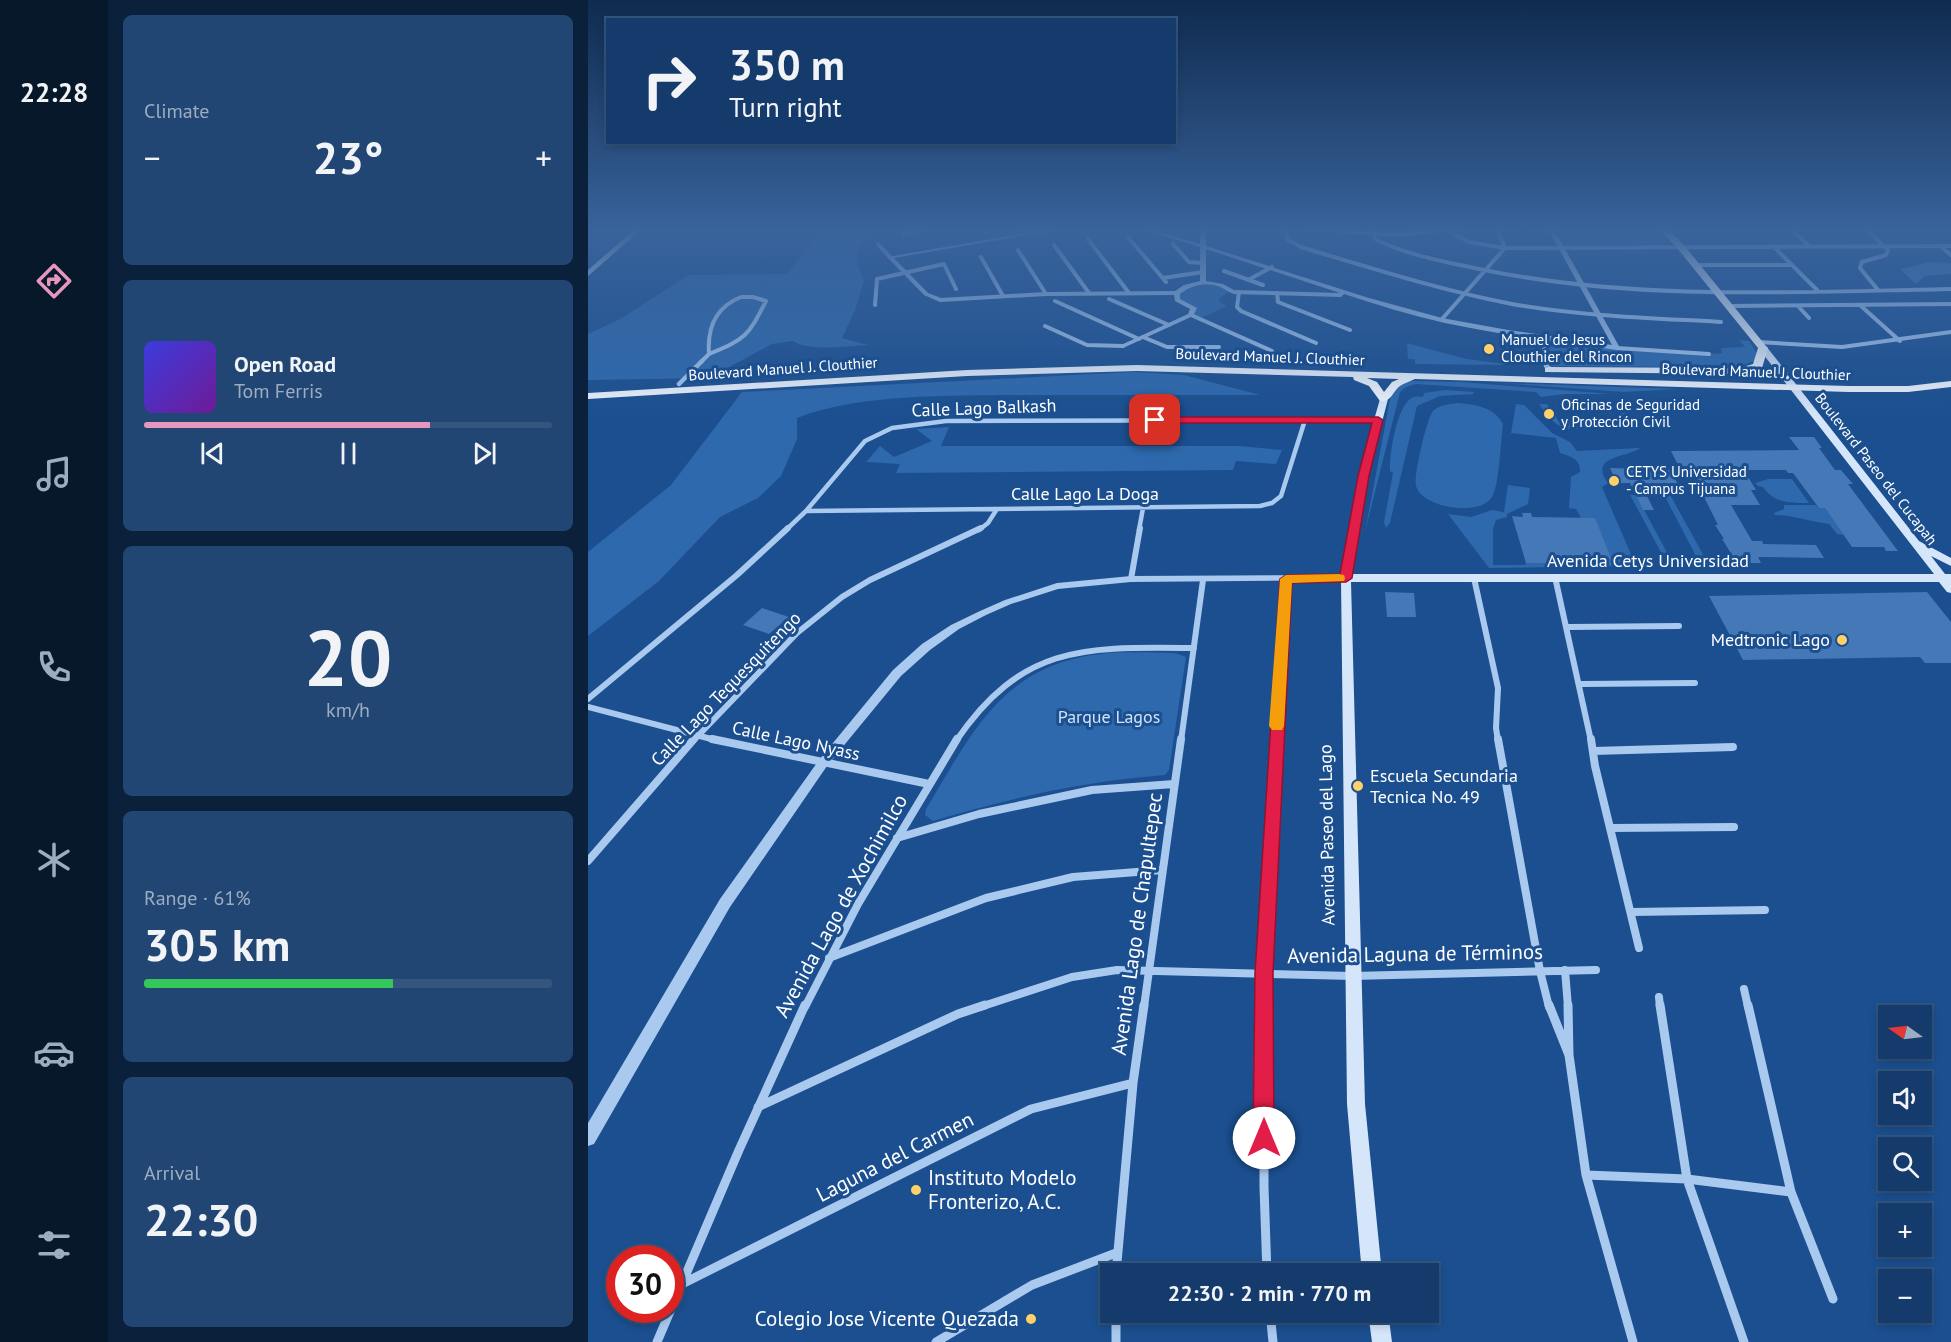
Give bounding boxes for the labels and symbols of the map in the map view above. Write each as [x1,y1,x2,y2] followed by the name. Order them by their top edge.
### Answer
[1501,330,1632,366] place label: Manuel de Jesus Clouthier del Rincon
[1482,342,1496,356] marker: Manuel de Jesus Clouthier del Rincon
[1175,344,1365,369] street label: Boulevard Manuel J. Clouthier
[688,352,878,385] street label: Boulevard Manuel J. Clouthier
[1661,359,1851,384] street label: Boulevard Manuel J. Clouthier
[1811,389,1942,549] street label: Boulevard Paseo del Cucapah
[911,393,1057,422] street label: Calle Lago Balkash
[1129,394,1180,445] pin
[1561,395,1700,431] place label: Oficinas de Seguridad y Protección Civil
[1542,407,1556,421] marker: Oficinas de Seguridad y Protección Civil
[1626,462,1747,498] place label: CETYS Universidad - Campus Tijuana
[1607,474,1621,488] marker: CETYS Universidad - Campus Tijuana
[1011,482,1159,505] street label: Calle Lago La Doga
[1547,549,1749,572] street label: Avenida Cetys Universidad
[646,607,805,771] street label: Calle Lago Tequesquitengo
[1711,628,1830,651] place label: Medtronic Lago
[1835,633,1849,647] marker: Medtronic Lago
[1058,705,1160,728] park label: Parque Lagos
[730,716,862,765] street label: Calle Lago Nyass
[1313,744,1340,926] street label: Avenida Paseo del Lago
[1370,764,1518,808] place label: Escuela Secundaria Tecnica No. 49
[1351,779,1365,793] marker: Escuela Secundaria Tecnica No. 49
[768,789,913,1022] street label: Avenida Lago de Xochimilco
[1105,791,1168,1057] street label: Avenida Lago de Chapultepec
[1287,938,1543,969] street label: Avenida Laguna de Términos
[1878,1005,1932,1059] north arrow
[812,1105,978,1208] street label: Laguna del Carmen
[1232,1106,1296,1170] position arrow
[928,1164,1077,1215] place label: Instituto Modelo Fronterizo, A.C.
[909,1183,923,1197] marker: Instituto Modelo Fronterizo, A.C.
[606,1245,684,1323] speed limit sign: 30
[755,1305,1019,1332] place label: Colegio Jose Vicente Quezada
[1024,1312,1038,1326] marker: Colegio Jose Vicente Quezada

